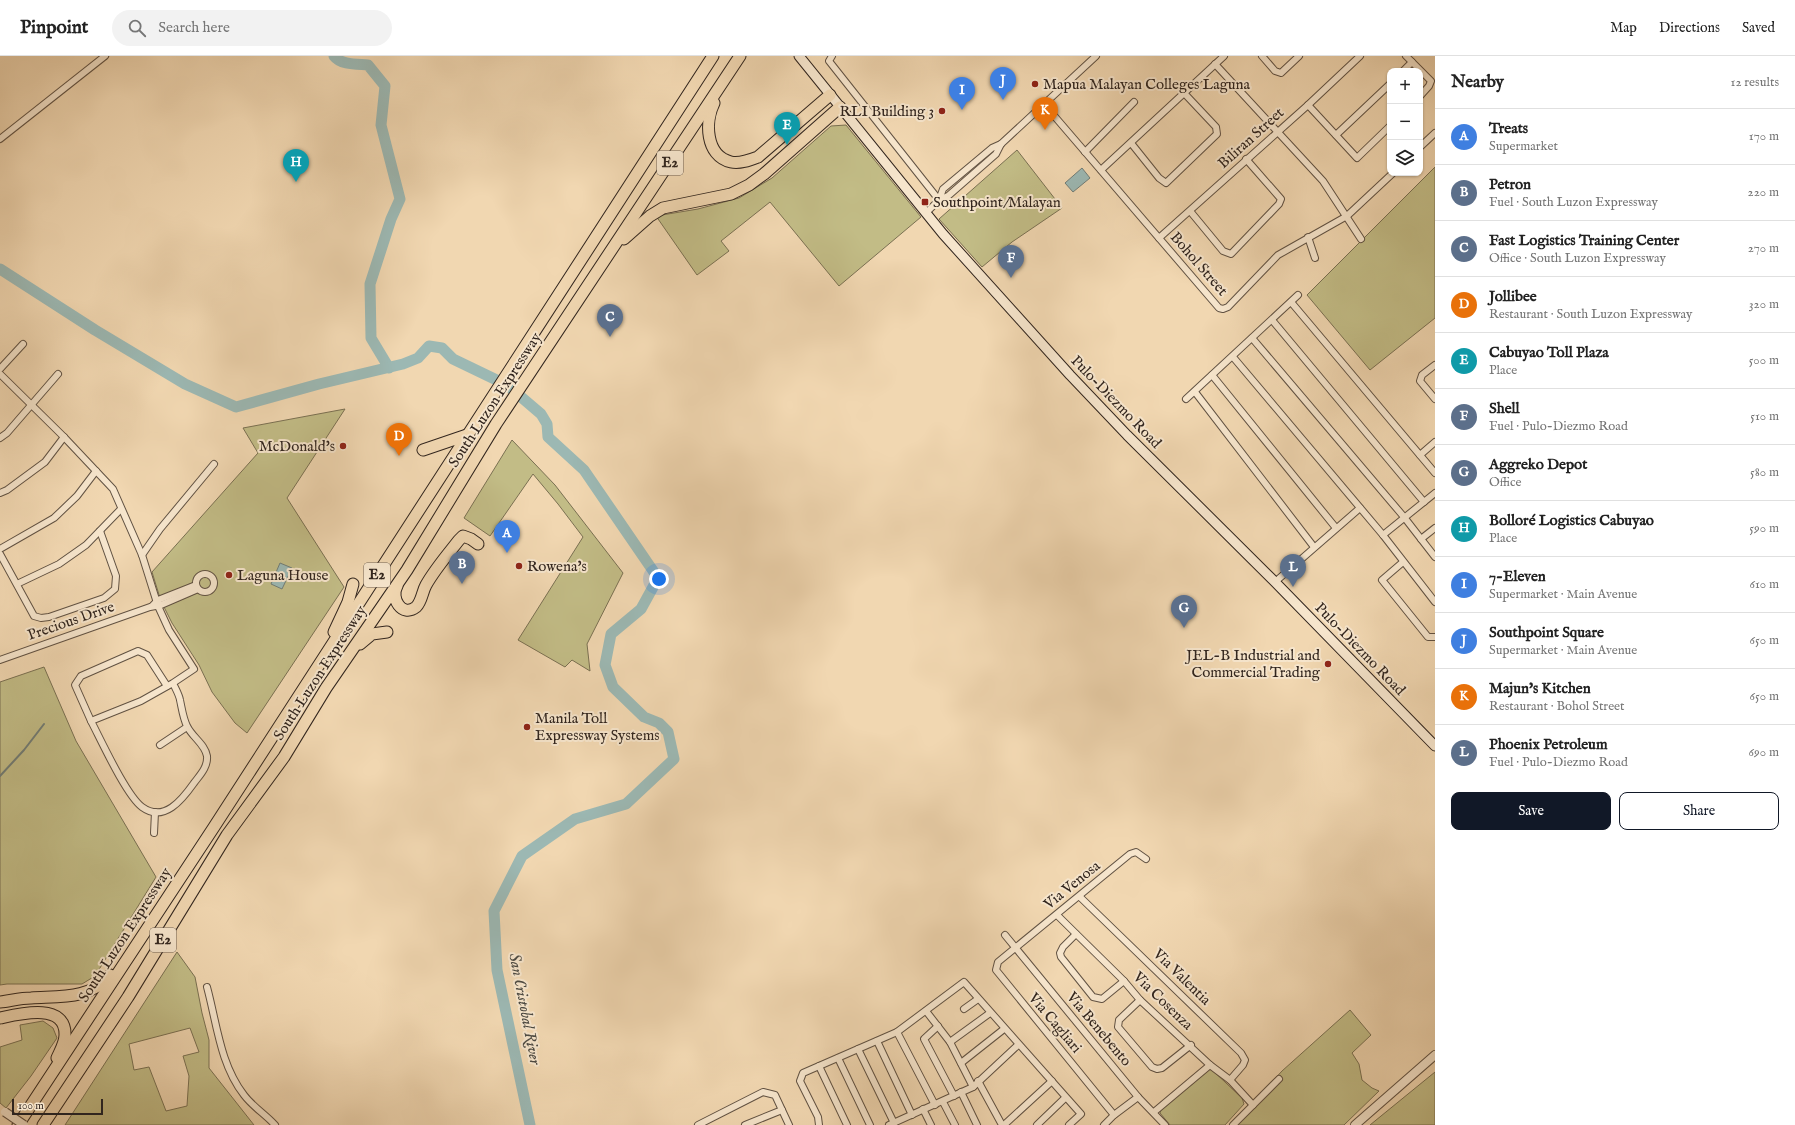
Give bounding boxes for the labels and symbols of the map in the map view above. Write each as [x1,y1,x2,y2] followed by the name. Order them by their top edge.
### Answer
[990,67,1016,100] pin: J
[1043,75,1251,94] place label: Mapua Malayan Colleges Laguna
[949,77,975,110] pin: I
[1030,79,1040,89] marker: Mapua Malayan Colleges Laguna
[1032,97,1058,130] pin: K
[839,102,934,121] place label: RLI Building 3
[1214,103,1288,173] street label: Biliran Street
[937,106,947,116] marker: RLI Building 3
[774,112,800,145] pin: E
[283,149,309,182] pin: H
[657,151,683,175] road number: E2
[933,193,1061,212] place label: Southpoint/Malayan
[920,197,930,207] marker: Southpoint/Malayan
[1166,228,1232,300] street label: Bohol Street
[998,245,1024,278] pin: F
[597,304,623,337] pin: C
[444,329,546,471] street label: South Luzon Expressway
[1067,351,1166,453] street label: Pulo-Diezmo Road
[386,423,412,456] pin: D
[259,437,335,456] place label: McDonald's
[338,441,348,451] marker: McDonald's
[494,520,520,553] pin: A
[449,551,475,584] pin: B
[1280,554,1306,587] pin: L
[527,557,587,576] place label: Rowena's
[514,561,524,571] marker: Rowena's
[364,563,390,587] road number: E2
[237,566,329,585] place label: Laguna House
[649,569,669,589] your location
[224,570,234,580] marker: Laguna House
[1171,595,1197,628] pin: G
[25,597,117,645] street label: Precious Drive
[1311,598,1410,700] street label: Pulo-Diezmo Road
[269,602,371,744] street label: South Luzon Expressway
[1184,646,1321,682] place label: JEL-B Industrial and Commercial Trading
[1323,659,1333,669] marker: JEL-B Industrial and Commercial Trading
[535,709,660,745] place label: Manila Toll Expressway Systems
[522,722,532,732] marker: Manila Toll Expressway Systems
[1039,856,1105,914] street label: Via Venosa
[74,864,176,1006] street label: South Luzon Expressway
[150,928,176,952] road number: E2
[1148,944,1215,1010] street label: Via Valentia
[503,951,545,1068] water label: San Cristobal River
[1128,967,1197,1035] street label: Via Cosenza
[1062,987,1136,1070] street label: Via Benebento
[1024,988,1086,1057] street label: Via Cagliari
[12,1097,103,1116] scale bar

